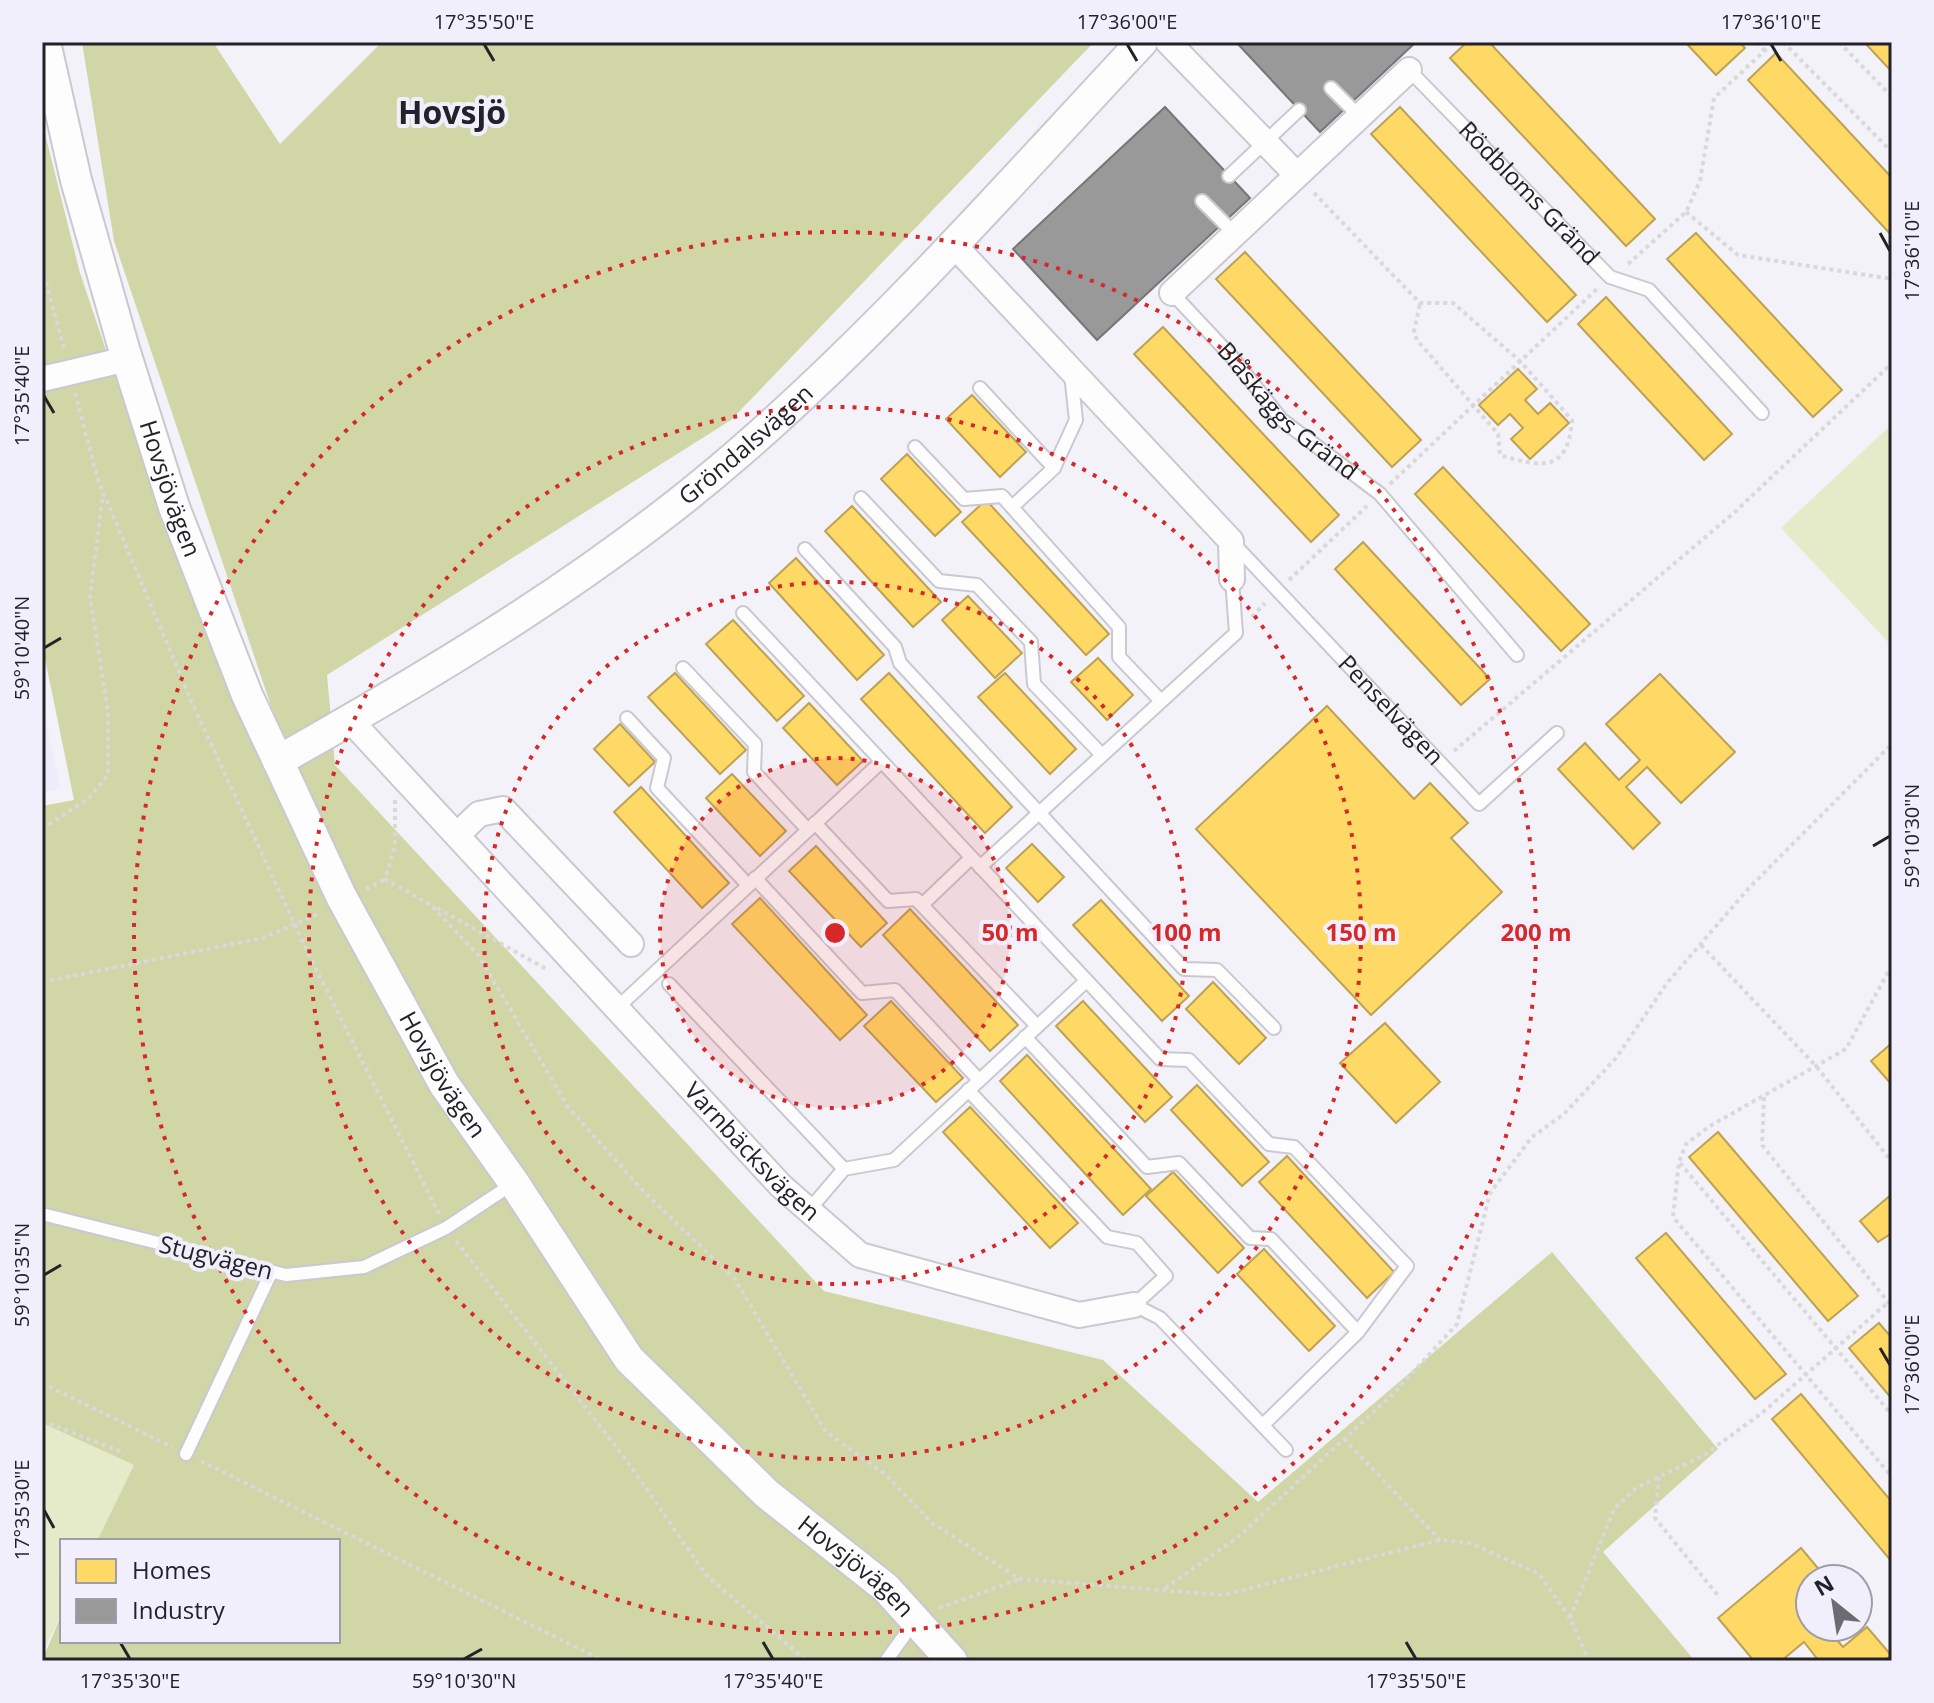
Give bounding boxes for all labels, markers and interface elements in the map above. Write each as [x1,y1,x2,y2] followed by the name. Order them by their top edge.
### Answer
[434,8,534,35] text: 17°35'50"E
[1077,8,1177,35] text: 17°36'00"E
[1721,8,1821,35] text: 17°36'10"E
[398,90,506,133] district label: Hovsjö
[1452,113,1608,272] street label: Rödbloms Gränd
[1898,201,1925,301] text: 17°36'10"E
[1211,334,1365,487] street label: Blåskäggs Gränd
[8,346,35,446] text: 17°35'40"E
[671,376,820,512] street label: Gröndalsvägen
[132,416,210,561] street label: Hovsjövägen
[8,596,35,700] text: 59°10'40"N
[1332,647,1452,772] street label: Penselvägen
[1898,784,1925,888] text: 59°10'30"N
[981,915,1039,948] text: 50 m
[1151,915,1221,948] text: 100 m
[1326,915,1396,948] text: 150 m
[1501,915,1571,948] text: 200 m
[821,919,849,947] centre of rings
[392,1005,495,1144] street label: Hovsjövägen
[678,1074,828,1228] street label: Varnbäcksvägen
[8,1223,35,1327] text: 59°10'35"N
[156,1227,277,1287] street label: Stugvägen
[1898,1315,1925,1415] text: 17°36'00"E
[8,1460,35,1560] text: 17°35'30"E
[792,1507,922,1624] street label: Hovsjövägen
[60,1539,340,1643] legend
[132,1553,211,1586] text: Homes
[1794,1563,1874,1643] north arrow
[1808,1567,1839,1602] text: N
[132,1593,226,1626] text: Industry
[80,1667,180,1694] text: 17°35'30"E
[412,1667,516,1694] text: 59°10'30"N
[723,1667,823,1694] text: 17°35'40"E
[1366,1667,1466,1694] text: 17°35'50"E

